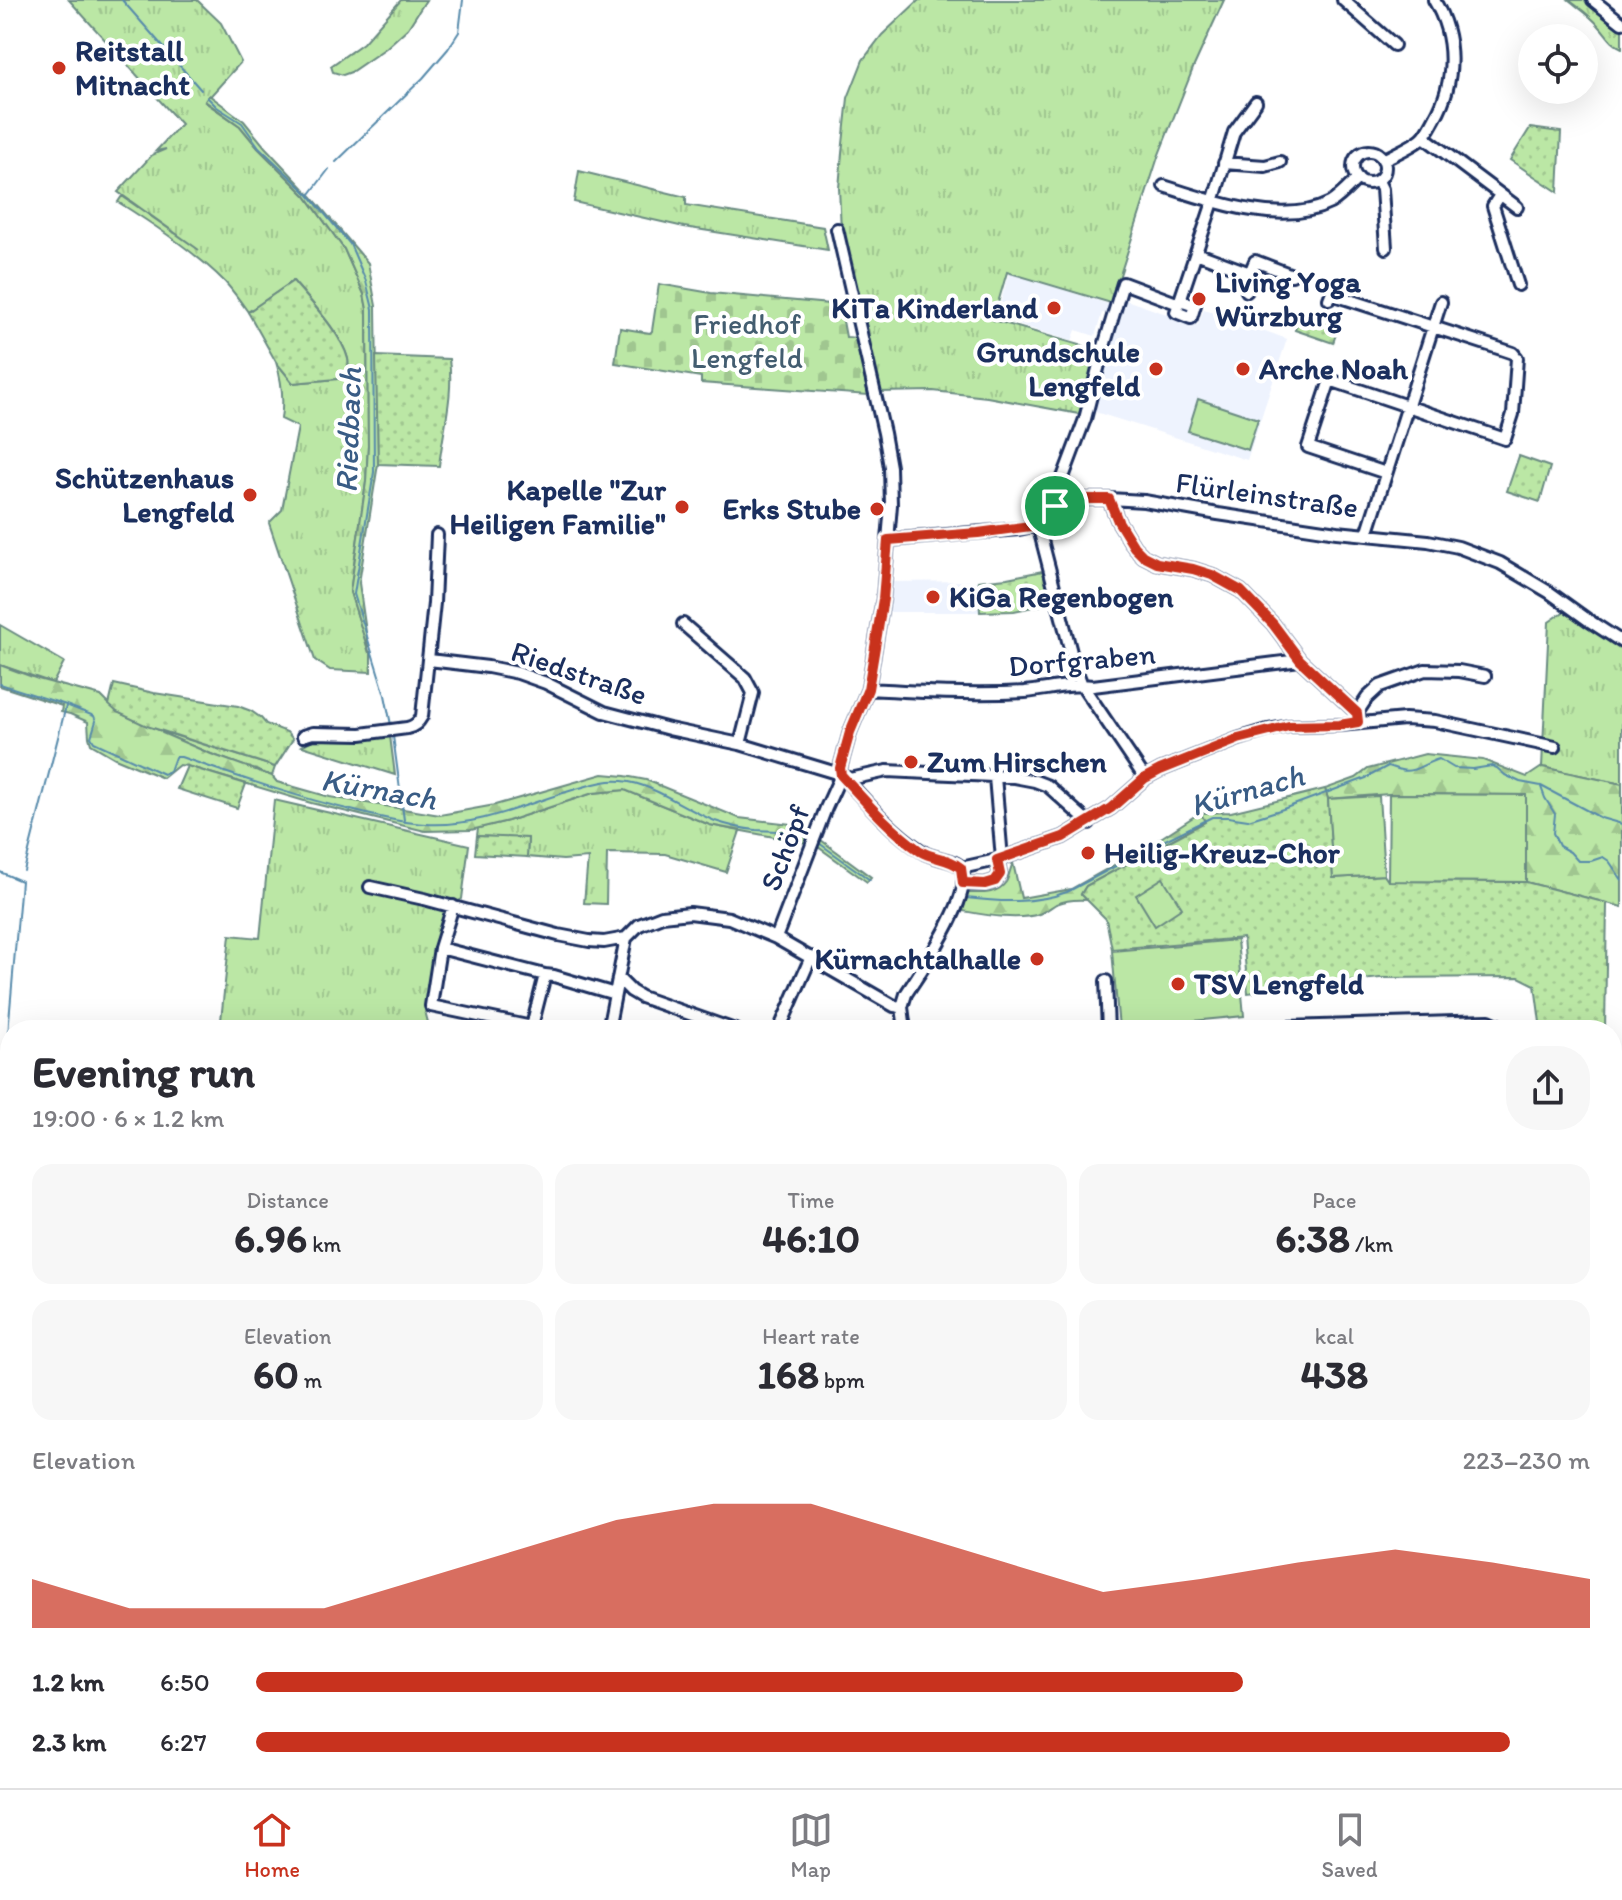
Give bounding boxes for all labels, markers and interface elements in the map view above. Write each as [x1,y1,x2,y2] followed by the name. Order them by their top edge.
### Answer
[1518,24,1598,104] map controls
[1518,24,1598,104] button: locate
[75,32,190,103] place label: Reitstall Mitnacht
[50,59,68,77] marker: Reitstall Mitnacht
[1215,263,1361,334] place label: Living Yoga Würzburg
[831,289,1039,326] place label: KiTa Kinderland
[1190,290,1208,308] marker: Living Yoga Würzburg
[1045,299,1063,317] marker: KiTa Kinderland
[691,305,803,376] park label: Friedhof Lengfeld
[976,333,1141,404] place label: Grundschule Lengfeld
[1258,350,1409,387] place label: Arche Noah
[1147,360,1165,378] marker: Grundschule Lengfeld
[1234,360,1252,378] marker: Arche Noah
[327,366,369,494] water label: Riedbach
[55,459,235,530] place label: Schützenhaus Lengfeld
[1173,463,1361,526] street label: Flürleinstraße
[449,471,667,542] place label: Kapelle "Zur Heiligen Familie"
[1021,472,1089,540] pin
[1033,484,1077,528] icon: arrive
[241,486,259,504] marker: Schützenhaus Lengfeld
[723,490,861,527] place label: Erks Stube
[673,498,691,516] marker: Kapelle "Zur Heiligen Familie"
[868,500,886,518] marker: Erks Stube
[949,578,1174,615] place label: KiGa Regenbogen
[924,588,942,606] marker: KiGa Regenbogen
[506,632,652,713] street label: Riedstraße
[1007,635,1157,684] street label: Dorfgraben
[927,743,1107,780] place label: Zum Hirschen
[902,753,920,771] marker: Zum Hirschen
[1186,755,1309,824] water label: Kürnach
[318,760,440,818] water label: Kürnach
[751,799,818,896] street label: Schöpf
[1104,834,1341,871] place label: Heilig-Kreuz-Chor
[1079,844,1097,862] marker: Heilig-Kreuz-Chor
[814,940,1021,977] place label: Kürnachtalhalle
[1028,950,1046,968] marker: Kürnachtalhalle
[1193,965,1365,1002] place label: TSV Lengfeld
[1169,975,1187,993] marker: TSV Lengfeld
[32,1045,255,1098] text: Evening run
[1506,1046,1590,1130] button: share
[32,1102,225,1134] text: 19:00 · 6 × 1.2 km
[246,1187,329,1214] text: Distance
[788,1187,834,1214] text: Time
[1312,1187,1356,1214] text: Pace
[234,1214,307,1262] text: 6.96
[762,1214,860,1262] text: 46:10
[1275,1214,1350,1262] text: 6:38
[307,1231,341,1258] text: km
[1350,1231,1393,1258] text: /km
[244,1323,331,1350] text: Elevation
[762,1323,860,1350] text: Heart rate
[1315,1323,1354,1350] text: kcal
[253,1350,299,1398] text: 60
[757,1350,819,1398] text: 168
[1300,1350,1368,1398] text: 438
[299,1367,322,1394] text: m
[819,1367,865,1394] text: bpm
[32,1444,135,1476] text: Elevation
[1462,1444,1590,1476] text: 223–230 m
[32,1666,104,1698] text: 1.2 km
[160,1666,210,1698] text: 6:50
[32,1726,106,1758] text: 2.3 km
[160,1726,207,1758] text: 6:27
[244,1808,300,1883] tab: Home
[789,1808,833,1883] tab: Map
[1321,1808,1378,1883] tab: Saved

